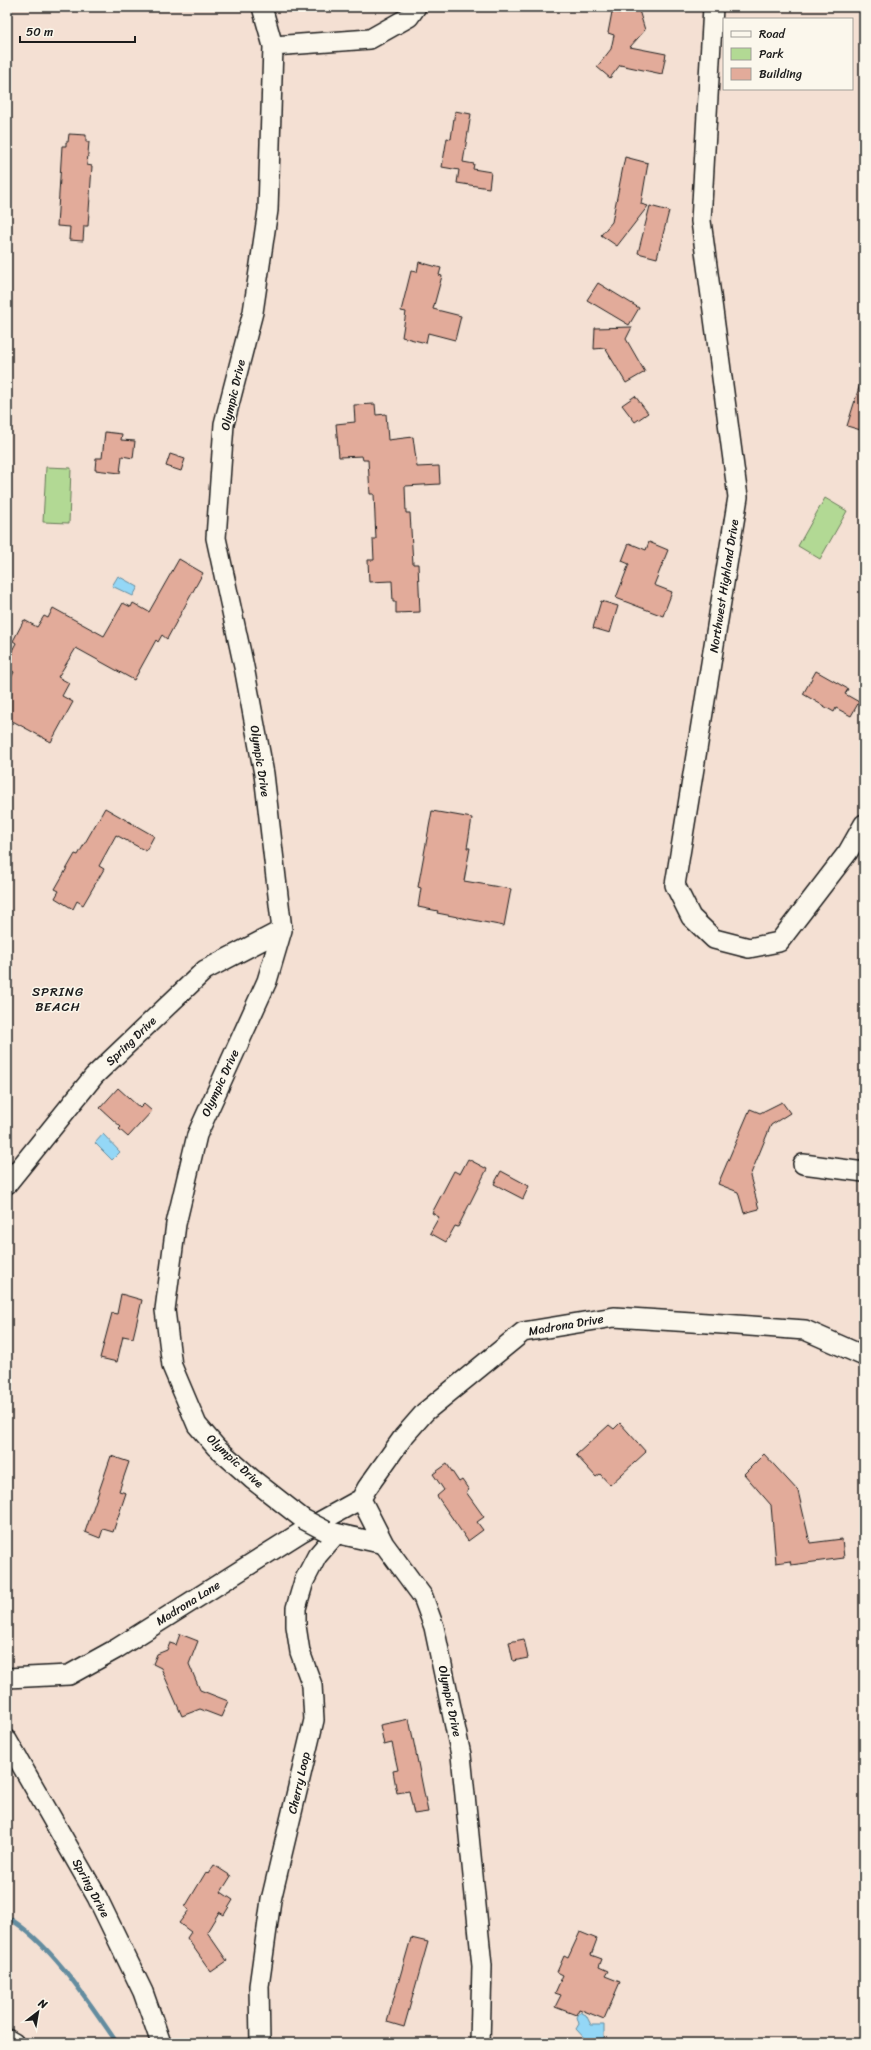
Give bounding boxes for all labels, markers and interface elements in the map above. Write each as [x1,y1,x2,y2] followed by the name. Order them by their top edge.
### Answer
[20,18,135,44] scale bar
[723,18,853,90] legend
[26,21,53,43] text: 50 m
[759,23,786,45] text: Road
[759,43,784,65] text: Park
[759,63,802,85] text: Building
[214,357,252,433] street label: Olympic Drive
[703,517,745,654] street label: Northwest Highland Drive
[243,724,277,799] street label: Olympic Drive
[32,980,84,1018] district label: SPRING BEACH
[100,1011,162,1071] street label: Spring Drive
[195,1045,245,1120] street label: Olympic Drive
[527,1308,605,1342] street label: Madrona Drive
[201,1428,269,1494] street label: Olympic Drive
[151,1574,225,1632] street label: Madrona Lane
[432,1663,468,1739] street label: Olympic Drive
[281,1749,317,1816] street label: Cherry Loop
[66,1854,116,1922] street label: Spring Drive
[18,1992,58,2032] north arrow
[34,1993,51,2014] text: N

